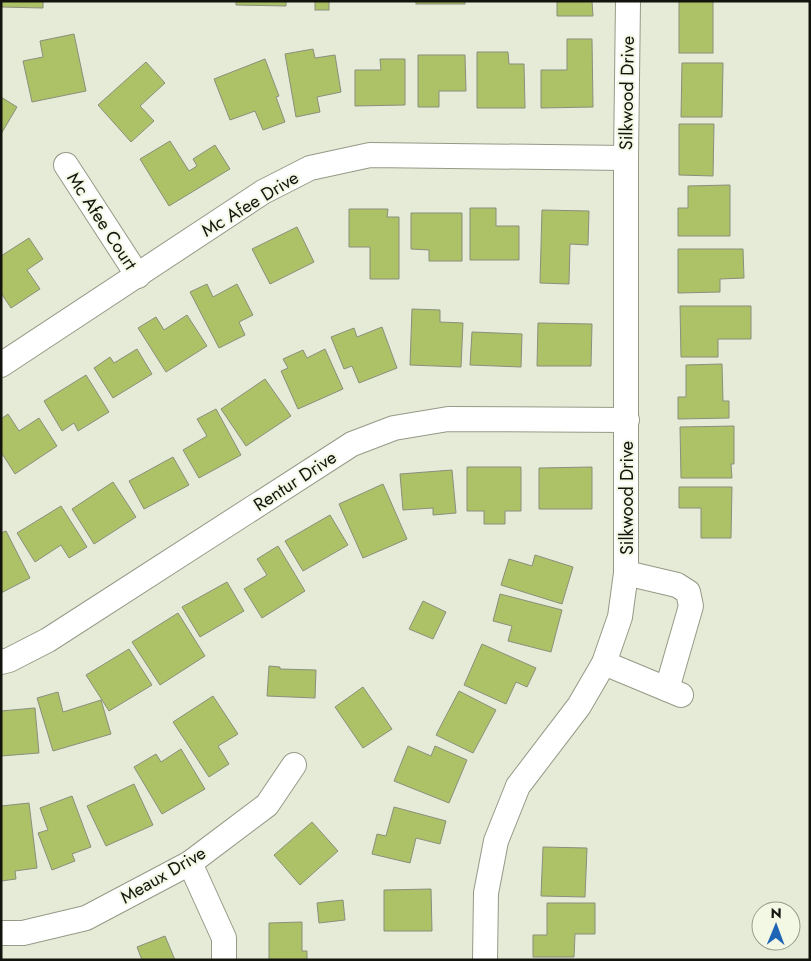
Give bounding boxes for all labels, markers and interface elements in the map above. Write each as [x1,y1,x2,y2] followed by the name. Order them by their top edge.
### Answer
[613,36,641,150] street label: Silkwood Drive
[196,165,304,243] street label: Mc Afee Drive
[61,167,144,275] street label: Mc Afee Court
[614,441,640,555] street label: Silkwood Drive
[248,444,342,518] street label: Rentur Drive
[115,840,211,910] street label: Meaux Drive
[751,901,801,951] north arrow
[770,903,782,923] text: N

